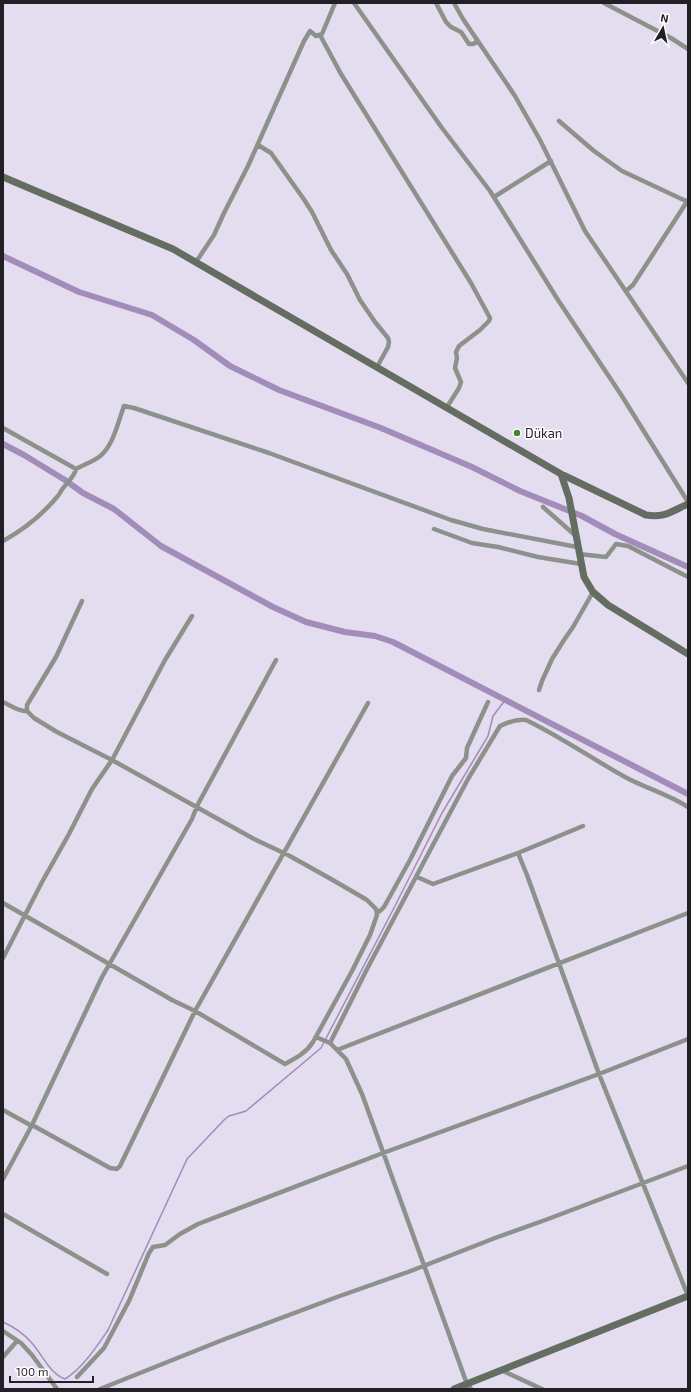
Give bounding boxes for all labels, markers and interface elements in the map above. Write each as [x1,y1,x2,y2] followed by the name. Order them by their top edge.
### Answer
[643,8,683,48] north arrow
[660,11,670,25] text: N
[525,425,562,441] place label: Dükan
[512,428,522,438] marker: Dükan
[10,1358,93,1384] scale bar
[16,1364,48,1378] text: 100 m

